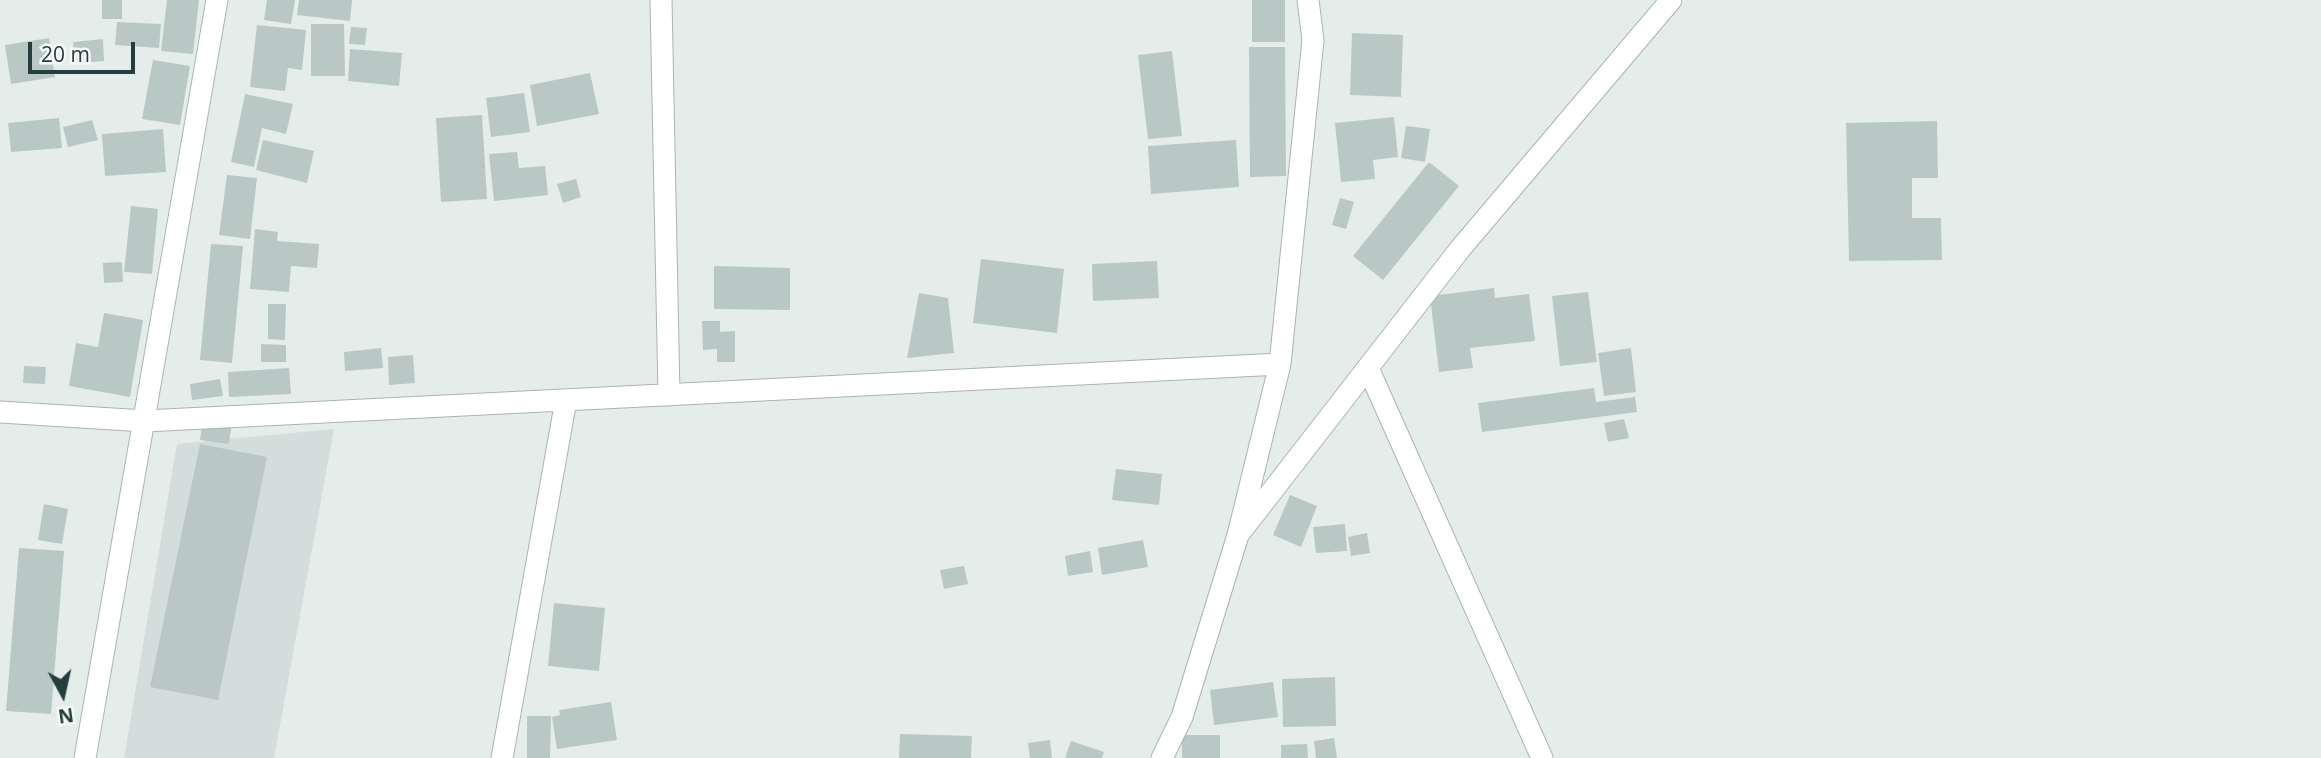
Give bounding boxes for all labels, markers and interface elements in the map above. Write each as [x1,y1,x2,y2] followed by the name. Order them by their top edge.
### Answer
[32,28,138,72] scale bar
[41,40,90,68] text: 20 m
[28,660,98,730] north arrow
[56,702,75,730] text: N

